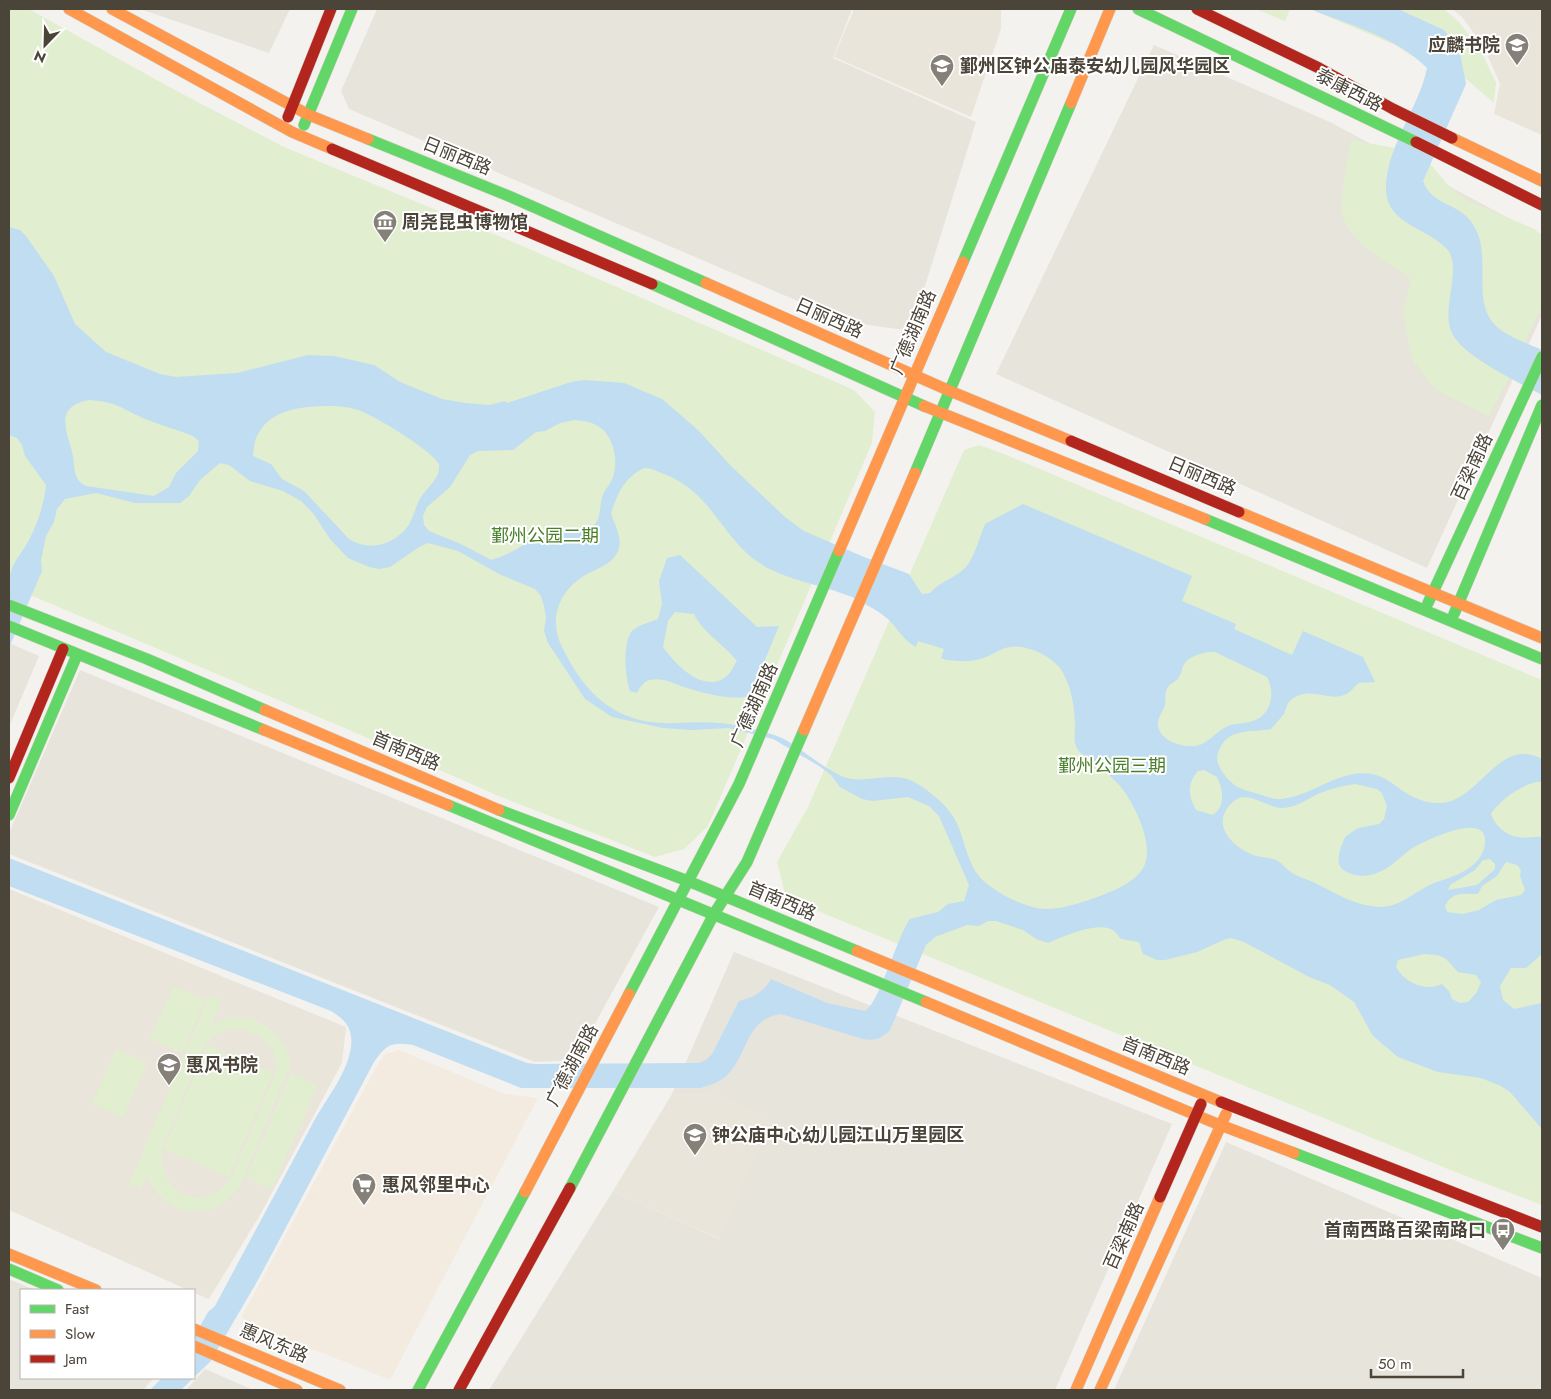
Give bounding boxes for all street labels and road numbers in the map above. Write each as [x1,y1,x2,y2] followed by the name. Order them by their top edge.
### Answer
[1311,62,1387,118] street label: 泰康西路
[419,130,495,182] street label: 日丽西路
[883,285,943,379] street label: 广德湖南路
[791,291,867,345] street label: 日丽西路
[1445,429,1499,505] street label: 百梁南路
[1164,450,1240,502] street label: 日丽西路
[724,659,784,751] street label: 广德湖南路
[368,725,444,777] street label: 首南西路
[744,875,820,927] street label: 首南西路
[539,1019,605,1111] street label: 广德湖南路
[1118,1030,1194,1082] street label: 首南西路
[1097,1198,1151,1274] street label: 百梁南路
[236,1317,312,1369] street label: 惠风东路

